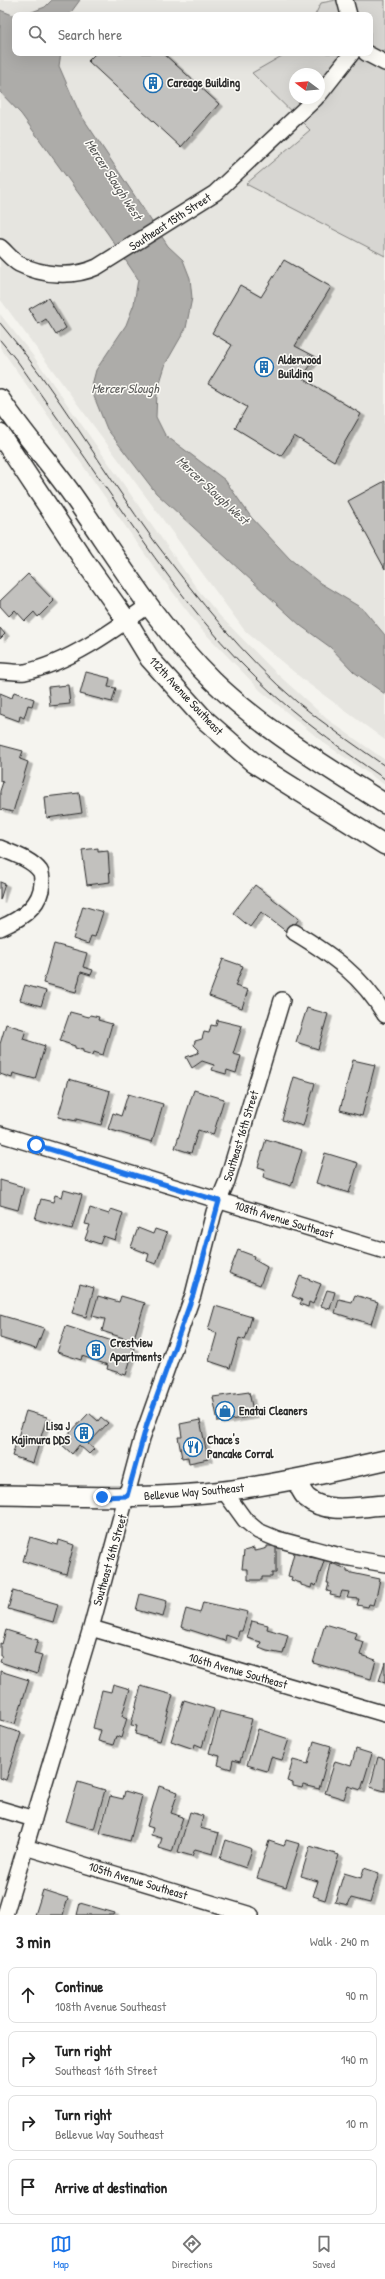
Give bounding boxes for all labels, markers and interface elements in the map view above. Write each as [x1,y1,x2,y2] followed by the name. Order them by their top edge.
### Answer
[12,12,373,56] search box
[26,23,48,45] icon: search
[58,24,122,45] text: Search here
[289,68,325,104] north arrow
[142,72,164,94] building icon: Careage Building
[167,74,241,92] place label: Careage Building
[80,135,148,226] water label: Mercer Slough West
[125,188,215,254] street label: Southeast 15th Street
[278,351,321,383] place label: Alderwood Building
[253,356,275,378] building icon: Alderwood Building
[91,379,160,398] water label: Mercer Slough
[172,452,255,531] water label: Mercer Slough West
[145,653,228,739] street label: 112th Avenue Southeast
[219,1087,263,1183] street label: Southeast 16th Street
[27,1136,45,1154] route start
[233,1196,337,1243] street label: 108th Avenue Southeast
[110,1334,162,1366] place label: Crestview Apartments
[85,1339,107,1361] building icon: Crestview Apartments
[214,1400,236,1422] shop icon: Enatai Cleaners
[239,1402,308,1419] place label: Enatai Cleaners
[12,1417,71,1448] place label: Lisa J Kajimura DDS
[73,1422,95,1444] building icon: Lisa J Kajimura DDS
[207,1431,274,1462] place label: Chace's Pancake Corral
[182,1436,204,1458] restaurant icon: Chace's Pancake Corral
[143,1479,246,1504] street label: Bellevue Way Southeast
[93,1488,111,1506] route end
[88,1511,131,1608] street label: Southeast 16th Street
[187,1648,290,1693] street label: 106th Avenue Southeast
[87,1857,190,1904] street label: 105th Avenue Southeast
[16,1930,51,1953] text: 3 min
[310,1932,369,1950] text: Walk · 240 m
[55,1976,103,1997] text: Continue
[17,1984,39,2006] icon: ahead
[346,1986,368,2004] text: 90 m
[55,1997,166,2015] text: 108th Avenue Southeast
[55,2040,111,2061] text: Turn right
[17,2048,39,2070] icon: right
[341,2050,368,2068] text: 140 m
[55,2061,157,2079] text: Southeast 16th Street
[55,2104,111,2125] text: Turn right
[17,2112,39,2134] icon: right
[346,2114,368,2132] text: 10 m
[55,2125,164,2143] text: Bellevue Way Southeast
[17,2176,39,2198] icon: arrive
[55,2177,167,2198] text: Arrive at destination
[50,2233,72,2271] tab: Map
[172,2233,213,2271] tab: Directions
[313,2233,335,2271] tab: Saved

